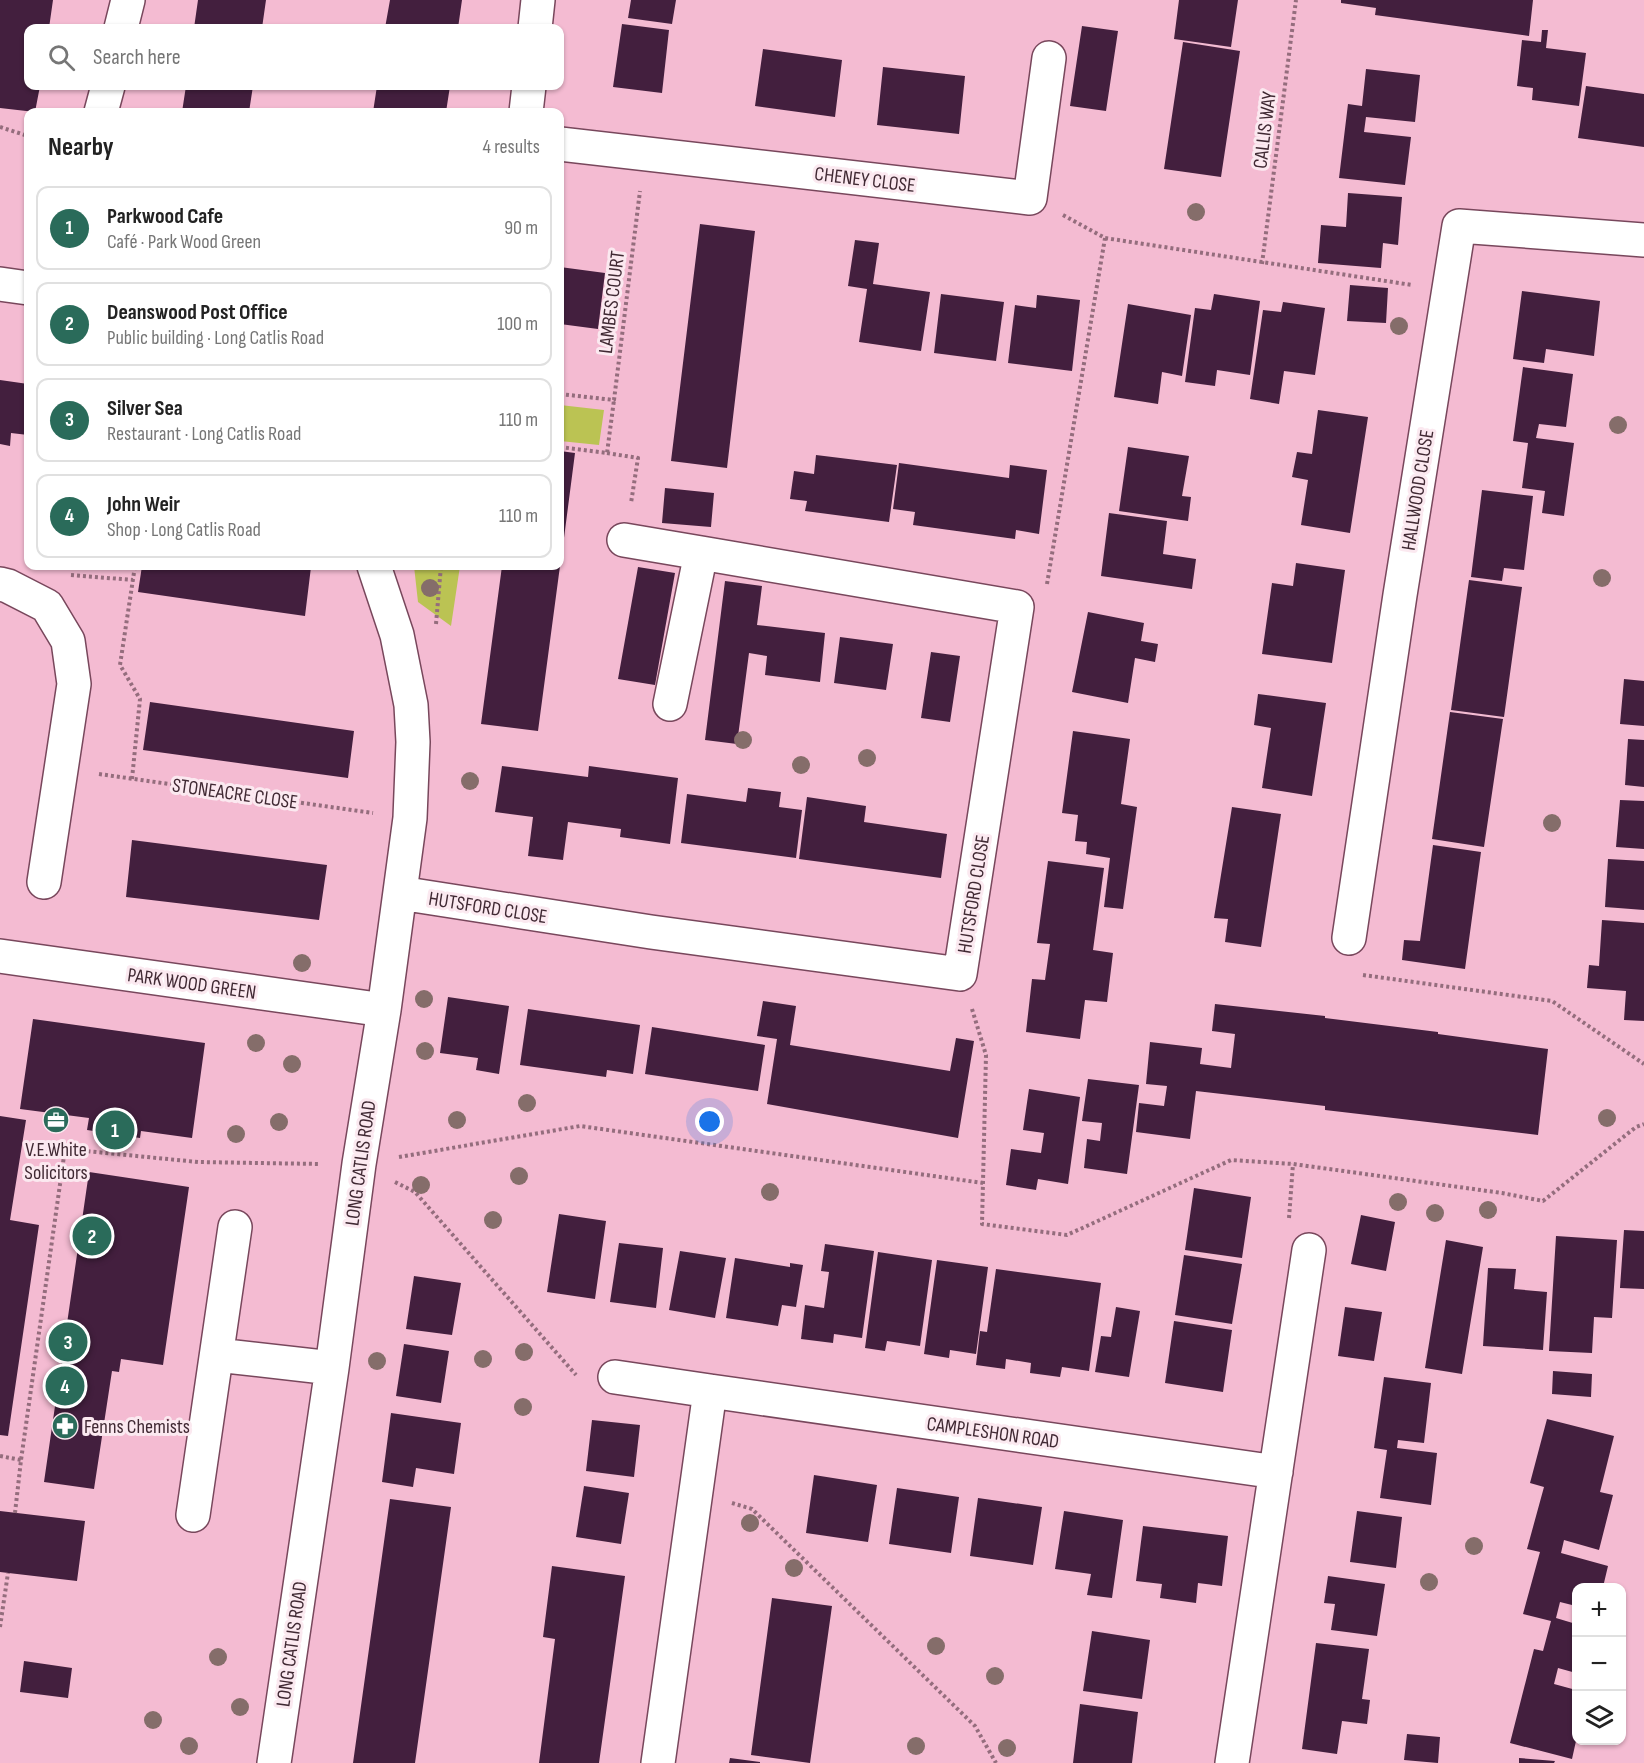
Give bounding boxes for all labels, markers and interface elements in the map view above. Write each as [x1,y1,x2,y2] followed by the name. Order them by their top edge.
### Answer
[24,24,564,90] search box
[45,41,78,74] icon: search
[93,44,180,71] text: Search here
[1248,90,1282,170] street label: CALLIS WAY
[48,132,114,163] text: Nearby
[483,135,540,159] text: 4 results
[813,162,917,198] street label: CHENEY CLOSE
[107,203,223,230] text: Parkwood Cafe
[66,216,73,240] text: 1
[504,216,538,240] text: 90 m
[107,230,261,254] text: Café · Park Wood Green
[594,249,630,355] street label: LAMBES COURT
[107,299,288,326] text: Deanswood Post Office
[65,312,74,336] text: 2
[497,312,538,336] text: 100 m
[107,326,324,350] text: Public building · Long Catlis Road
[107,395,183,422] text: Silver Sea
[65,408,74,432] text: 3
[499,408,538,432] text: 110 m
[107,422,301,446] text: Restaurant · Long Catlis Road
[1397,428,1439,552] street label: HALLWOOD CLOSE
[107,491,180,518] text: John Weir
[65,504,74,528] text: 4
[499,504,538,528] text: 110 m
[107,518,261,542] text: Shop · Long Catlis Road
[171,773,299,815] street label: STONEACRE CLOSE
[953,833,995,955] street label: HUTSFORD CLOSE
[427,887,549,929] street label: HUTSFORD CLOSE
[126,963,258,1005] street label: PARK WOOD GREEN
[340,1099,382,1227] street label: LONG CATLIS ROAD
[41,1105,71,1135] office icon: V.E.White Solicitors
[695,1107,724,1136] your location
[96,1108,134,1152] pin: 1
[24,1138,88,1185] place label: V.E.White Solicitors
[72,1214,112,1258] pin: 2
[48,1320,88,1364] pin: 3
[46,1364,84,1408] pin: 4
[50,1411,80,1441] pharmacy icon: Fenns Chemists
[925,1412,1061,1454] street label: CAMPLESHON ROAD
[84,1415,190,1439] place label: Fenns Chemists
[271,1580,313,1708] street label: LONG CATLIS ROAD
[1572,1583,1626,1745] map controls
[1572,1583,1626,1637] button: +
[1572,1637,1626,1691] button: −
[1572,1691,1626,1745] button: layers

